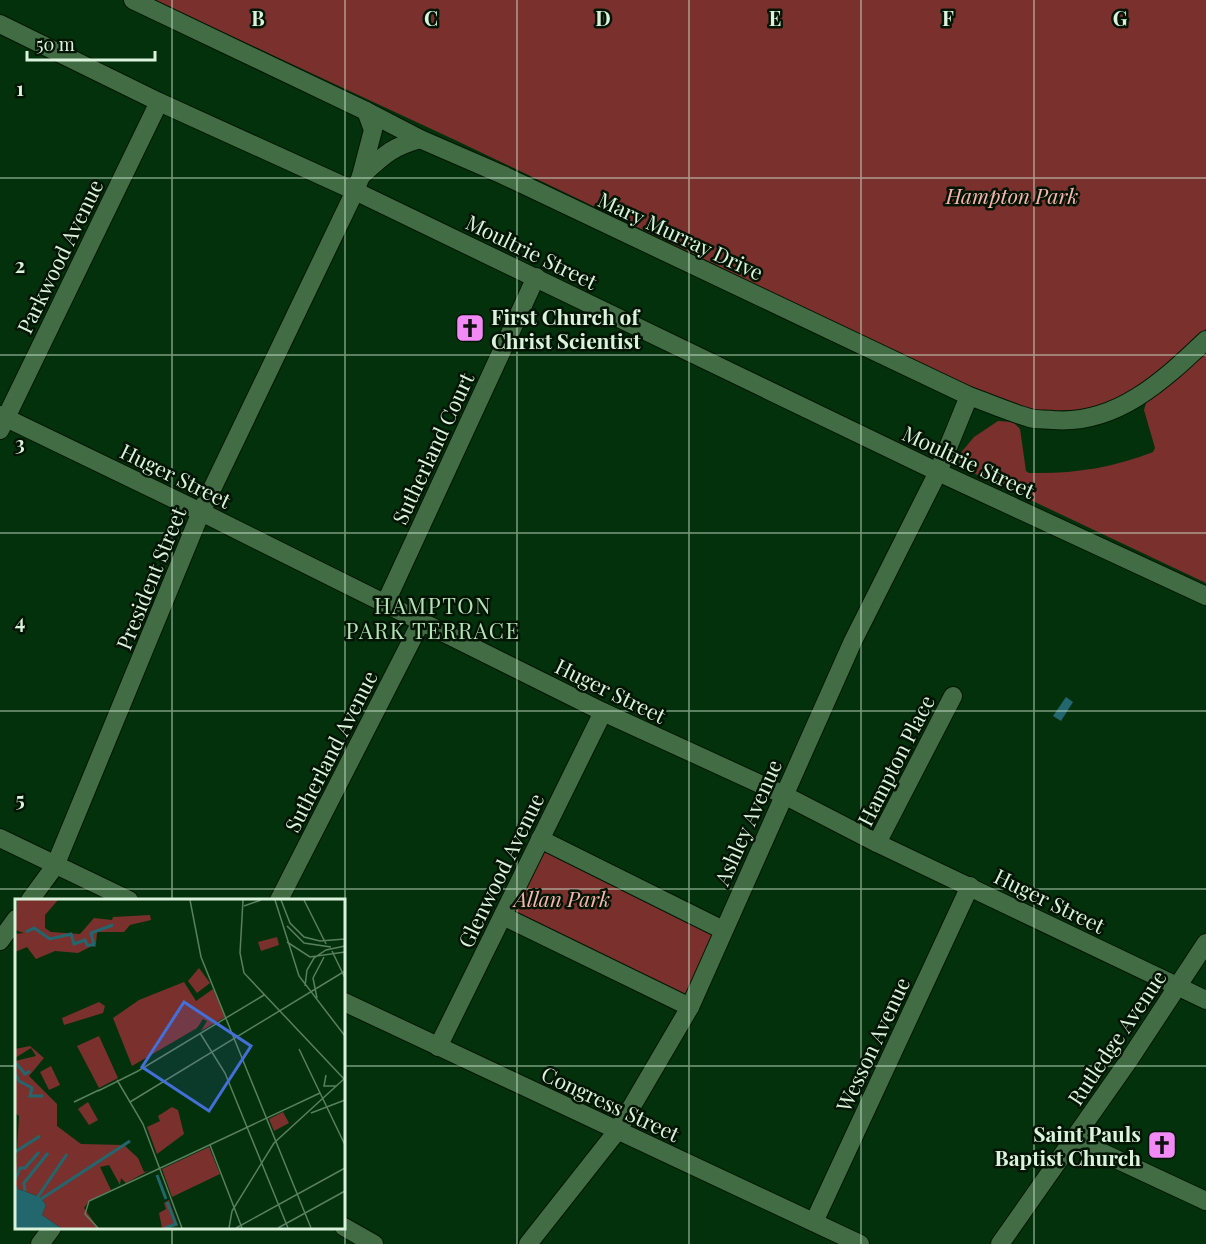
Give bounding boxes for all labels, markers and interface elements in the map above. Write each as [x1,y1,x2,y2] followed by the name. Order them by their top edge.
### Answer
[251,4,265,31] text: B
[424,4,438,31] text: C
[595,4,611,31] text: D
[769,4,781,31] text: E
[942,4,954,31] text: F
[1113,4,1128,31] text: G
[27,24,154,62] scale bar
[36,32,75,56] text: 50 m
[16,74,24,101] text: 1
[10,174,108,338] street label: Parkwood Avenue
[945,181,1078,209] park label: Hampton Park
[594,184,768,286] street label: Mary Murray Drive
[462,207,603,295] street label: Moultrie Street
[15,251,25,278] text: 2
[491,302,641,354] place label: First Church of Christ Scientist
[454,312,486,344] church icon: First Church of Christ Scientist
[385,367,480,528] street label: Sutherland Court
[898,418,1040,504] street label: Moultrie Street
[15,429,25,456] text: 3
[116,436,237,514] street label: Huger Street
[109,502,192,653] street label: President Street
[346,590,520,645] district label: HAMPTON PARK TERRACE
[15,607,25,634] text: 4
[551,651,672,729] street label: Huger Street
[277,665,383,837] street label: Sutherland Avenue
[850,690,940,830] street label: Hampton Place
[706,755,787,890] street label: Ashley Avenue
[15,785,25,812] text: 5
[450,788,550,952] street label: Glenwood Avenue
[990,861,1111,939] street label: Huger Street
[512,884,610,912] park label: Allan Park
[15,899,345,1229] inset map
[1060,964,1172,1110] street label: Rutledge Avenue
[828,972,915,1116] street label: Wesson Avenue
[537,1059,685,1147] street label: Congress Street
[995,1119,1141,1171] place label: Saint Pauls Baptist Church
[1146,1129,1178,1161] church icon: Saint Pauls Baptist Church

